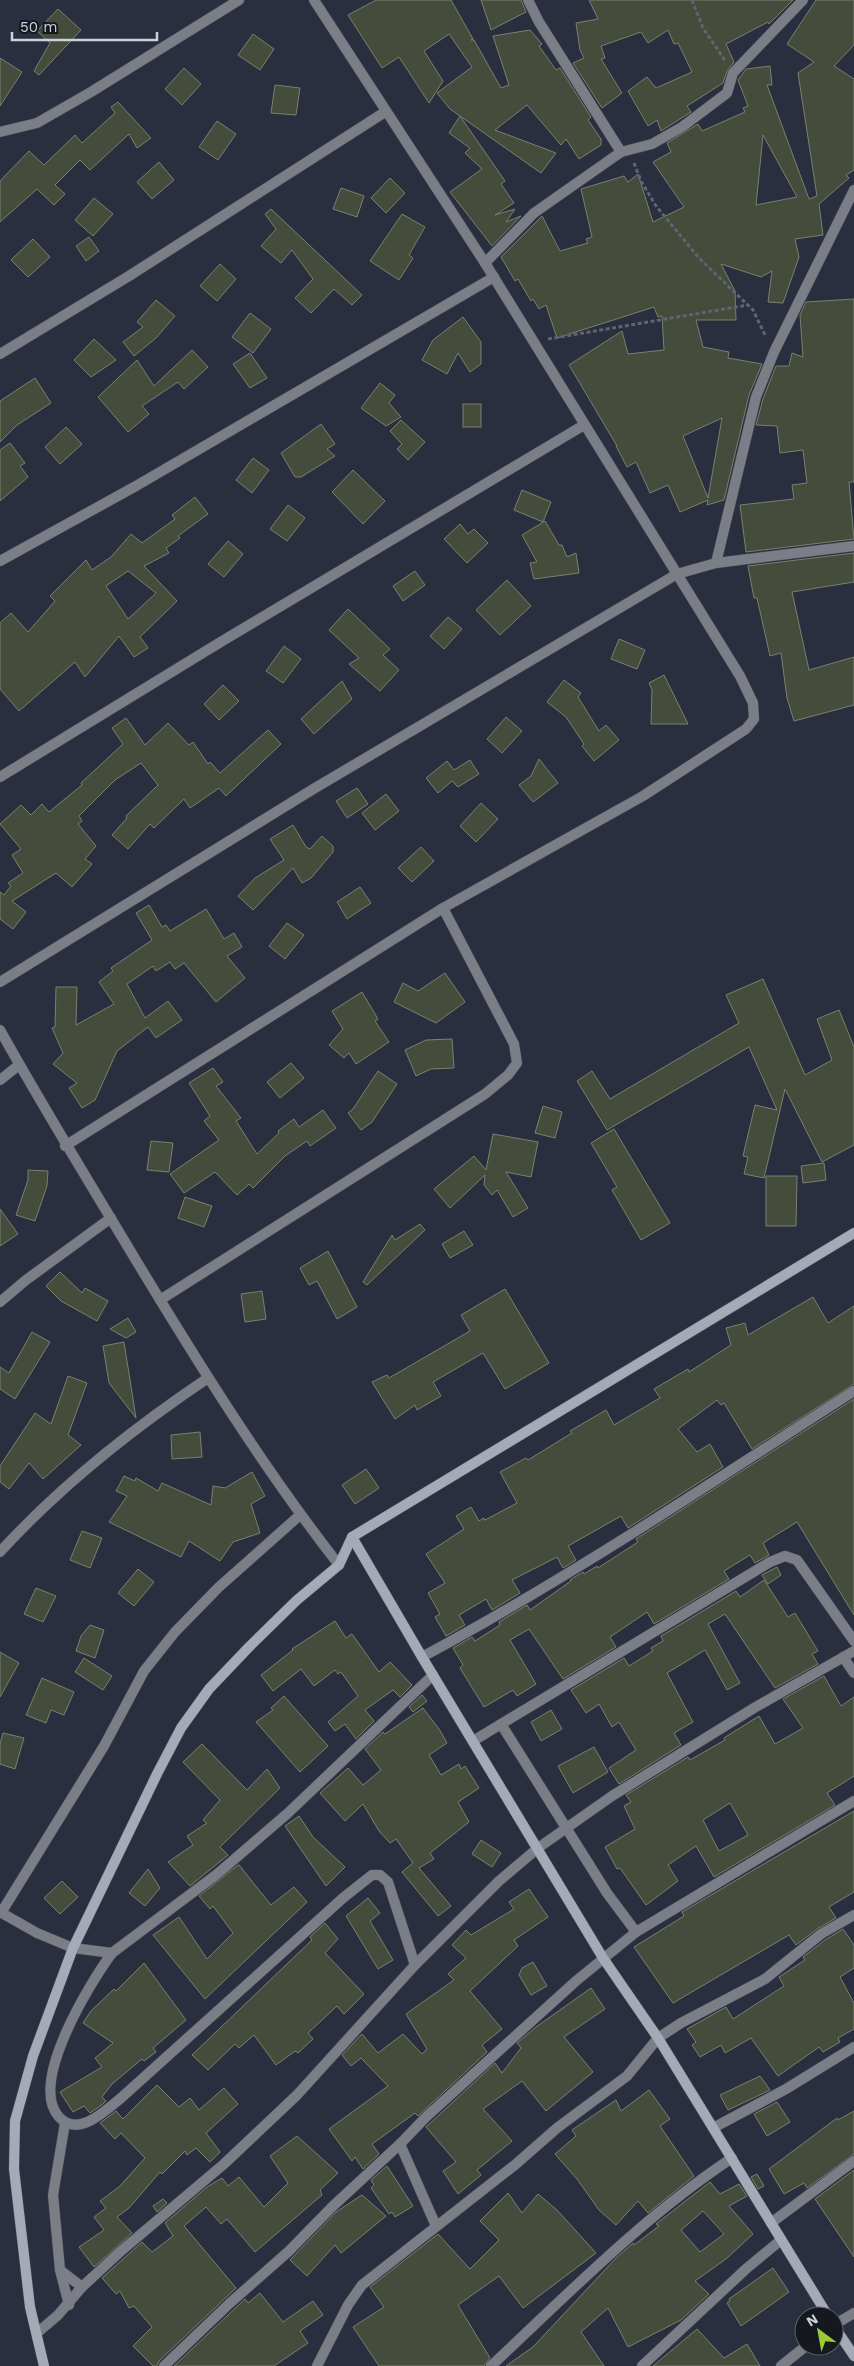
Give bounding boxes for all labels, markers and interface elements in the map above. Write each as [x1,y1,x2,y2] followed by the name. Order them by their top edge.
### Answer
[12,10,158,42] scale bar
[20,18,57,36] text: 50 m
[794,2306,844,2356] north arrow
[803,2310,821,2330] text: N

